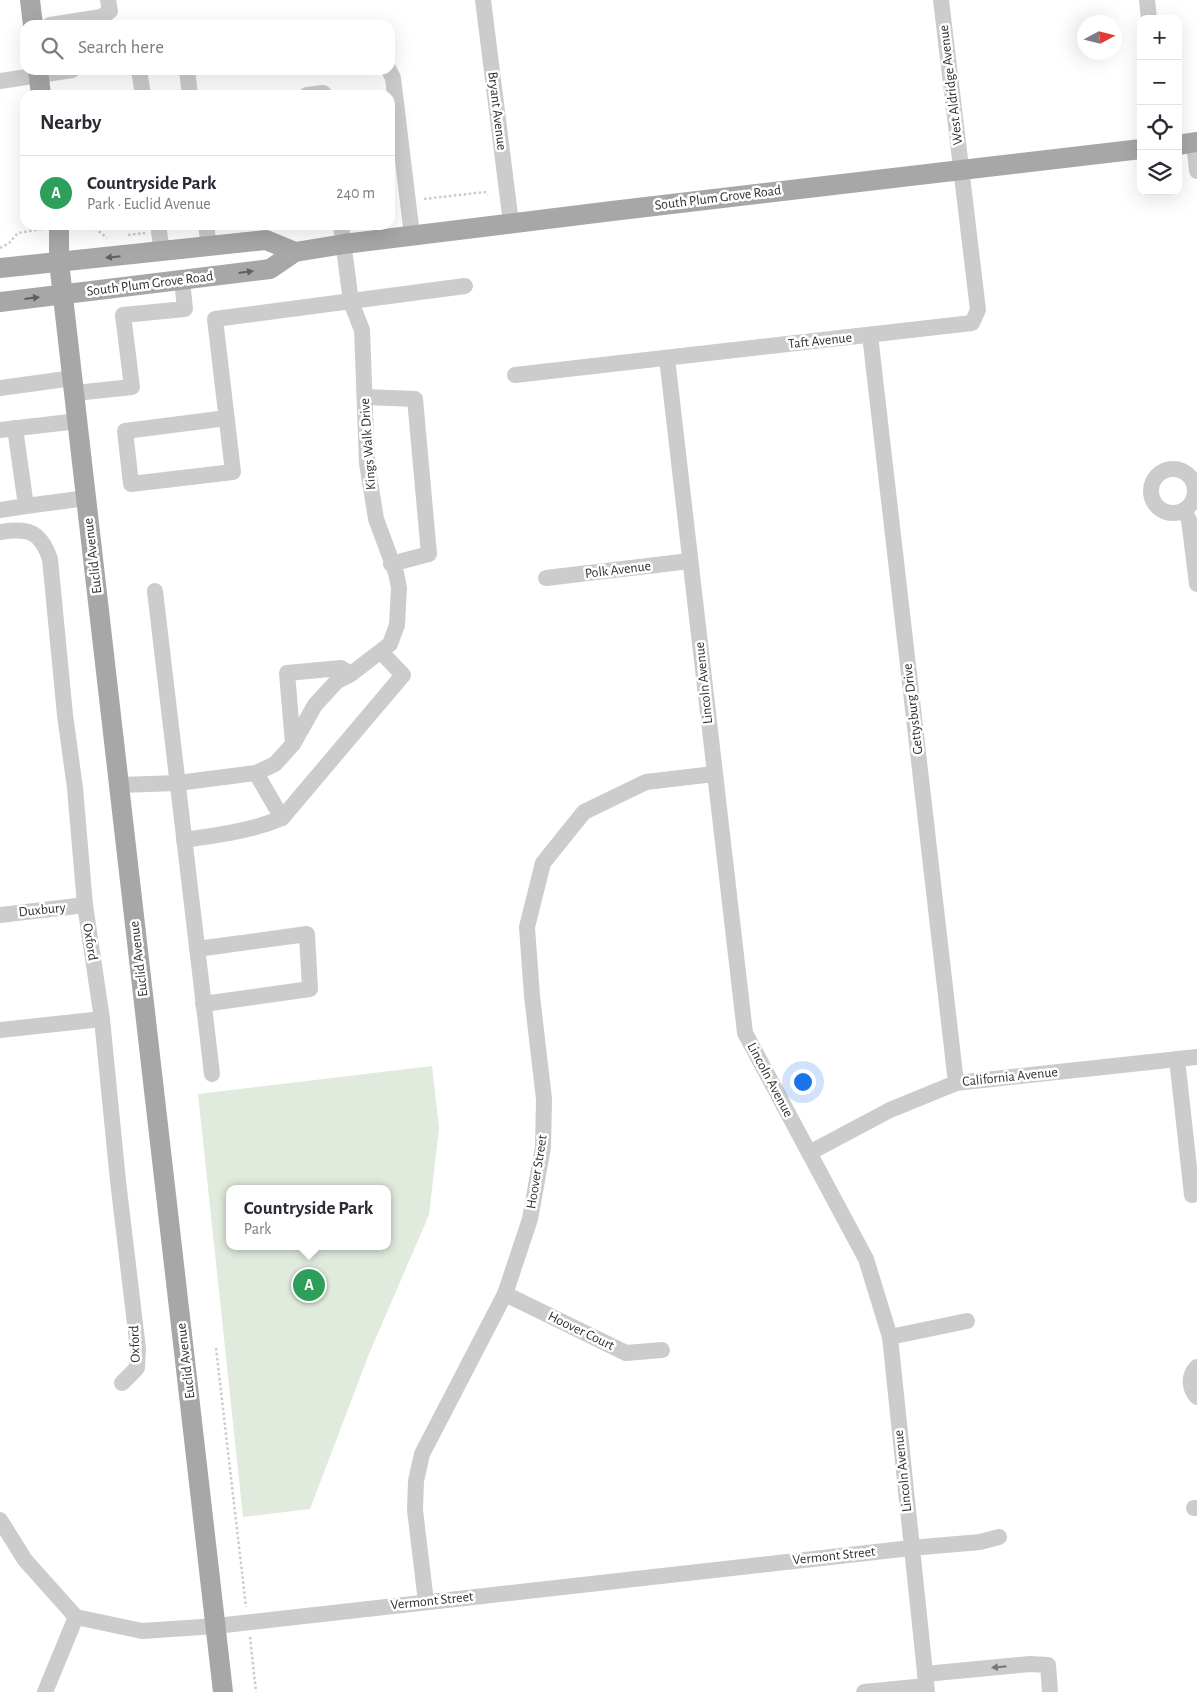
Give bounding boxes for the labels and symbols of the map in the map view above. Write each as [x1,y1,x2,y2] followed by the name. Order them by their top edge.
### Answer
[1077,15,1122,60] north arrow
[937,24,965,146] street label: West Aldridge Avenue
[485,71,509,151] street label: Bryant Avenue
[654,183,782,213] street label: South Plum Grove Road
[105,253,121,261] one-way arrow
[238,268,254,276] one-way arrow
[86,269,214,299] street label: South Plum Grove Road
[24,294,40,302] one-way arrow
[787,331,853,351] street label: Taft Avenue
[358,398,378,490] street label: Kings Walk Drive
[81,517,105,595] street label: Euclid Avenue
[584,559,652,581] street label: Polk Avenue
[693,641,715,725] street label: Lincoln Avenue
[900,663,926,755] street label: Gettysburg Drive
[18,901,66,919] street label: Duxbury
[127,920,151,998] street label: Euclid Avenue
[80,922,100,962] street label: Oxford
[744,1040,796,1120] street label: Lincoln Avenue
[962,1065,1058,1089] street label: California Avenue
[790,1069,816,1095] your location
[524,1133,550,1210] street label: Hoover Street
[293,1266,325,1304] pin: A
[546,1309,617,1353] street label: Hoover Court
[174,1322,198,1400] street label: Euclid Avenue
[127,1325,143,1363] street label: Oxford
[892,1429,914,1513] street label: Lincoln Avenue
[792,1545,877,1567] street label: Vermont Street
[390,1590,475,1612] street label: Vermont Street
[991,1663,1007,1671] one-way arrow

